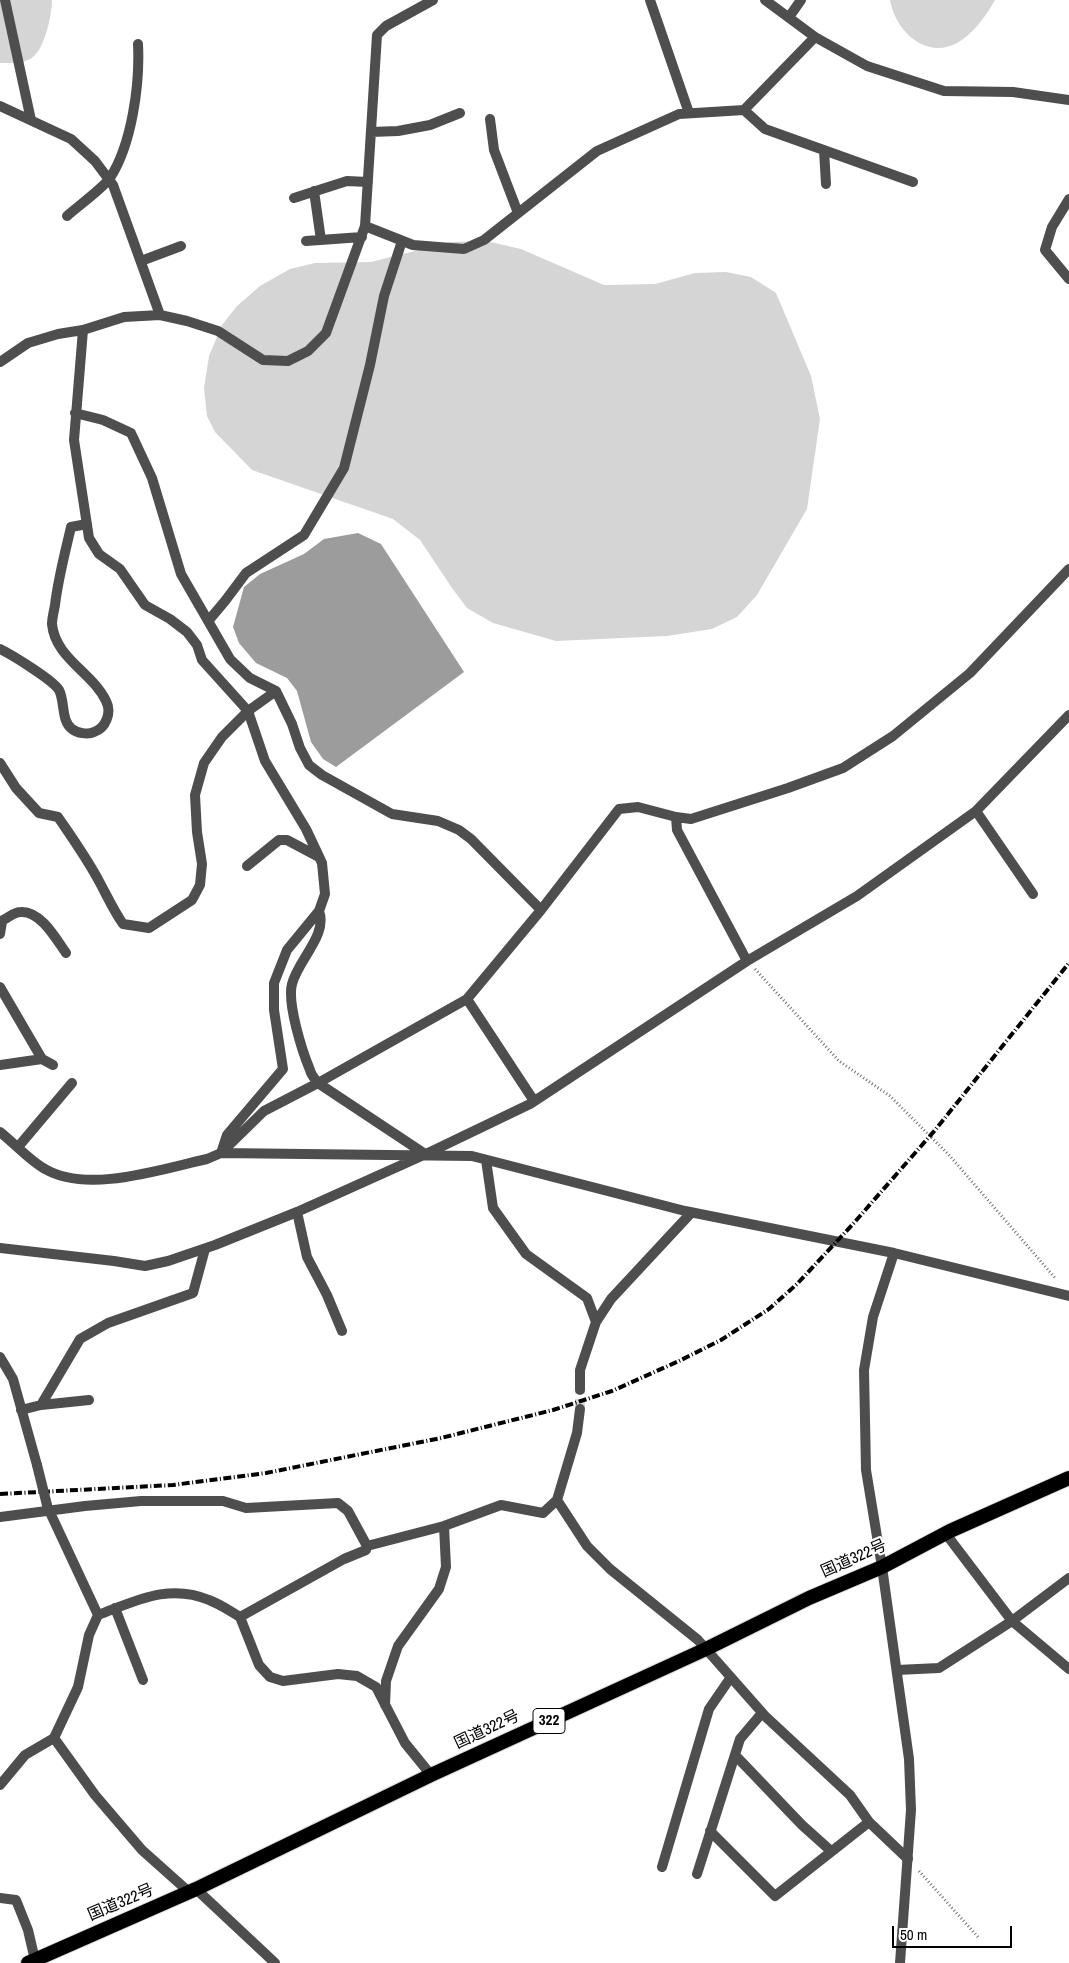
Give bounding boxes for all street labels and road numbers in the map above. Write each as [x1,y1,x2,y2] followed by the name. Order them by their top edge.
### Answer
[818,1536,890,1582] street label: 国道322号
[451,1707,523,1753] street label: 国道322号
[533,1708,565,1734] road number: 322
[85,1881,157,1925] street label: 国道322号

